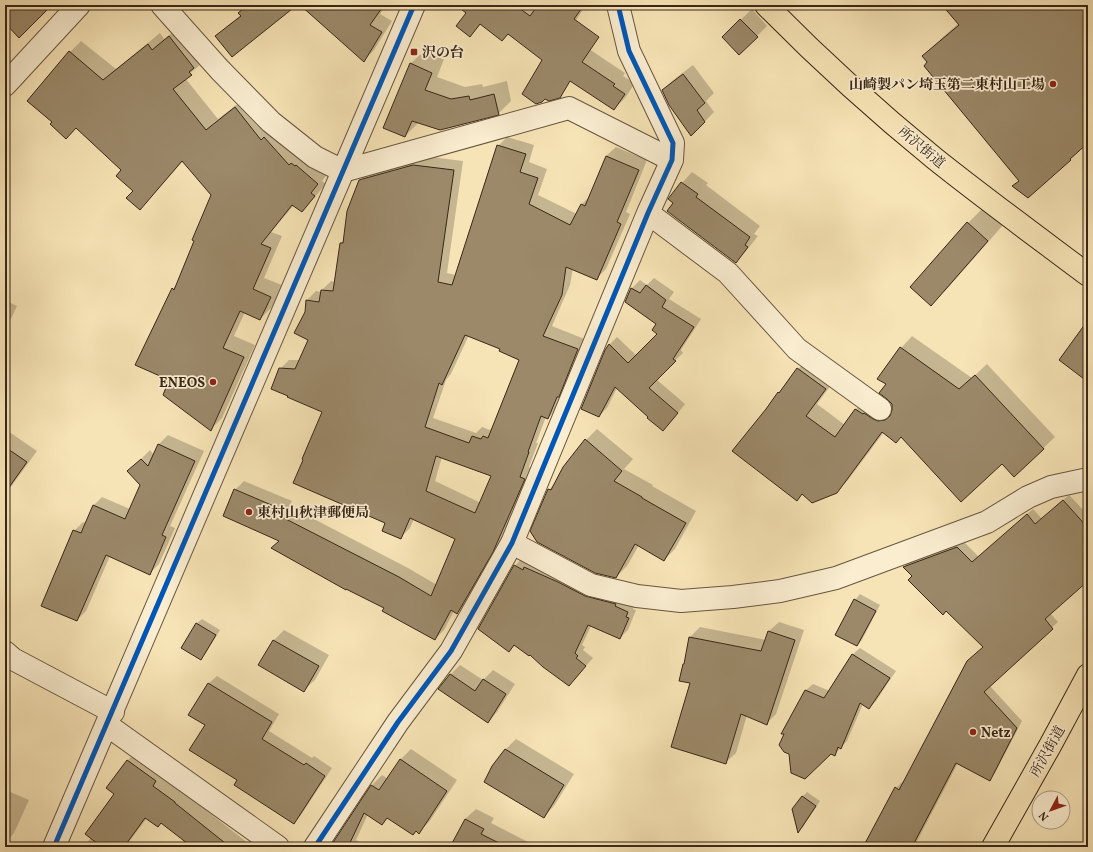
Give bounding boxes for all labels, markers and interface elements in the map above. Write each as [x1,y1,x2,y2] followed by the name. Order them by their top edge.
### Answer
[422,44,464,63] place label: 沢の台
[409,47,419,57] marker: 沢の台
[849,76,1045,95] place label: 山崎製パン埼玉第二東村山工場
[1048,79,1058,89] marker: 山崎製パン埼玉第二東村山工場
[893,123,949,173] street label: 所沢街道
[159,374,205,393] place label: ENEOS
[208,377,218,387] marker: ENEOS
[257,504,369,523] place label: 東村山秋津郵便局
[244,507,254,517] marker: 東村山秋津郵便局
[1026,723,1070,781] street label: 所沢街道
[981,724,1011,743] place label: Netz
[968,727,978,737] marker: Netz
[1031,790,1071,830] north arrow
[1036,808,1053,824] text: N

